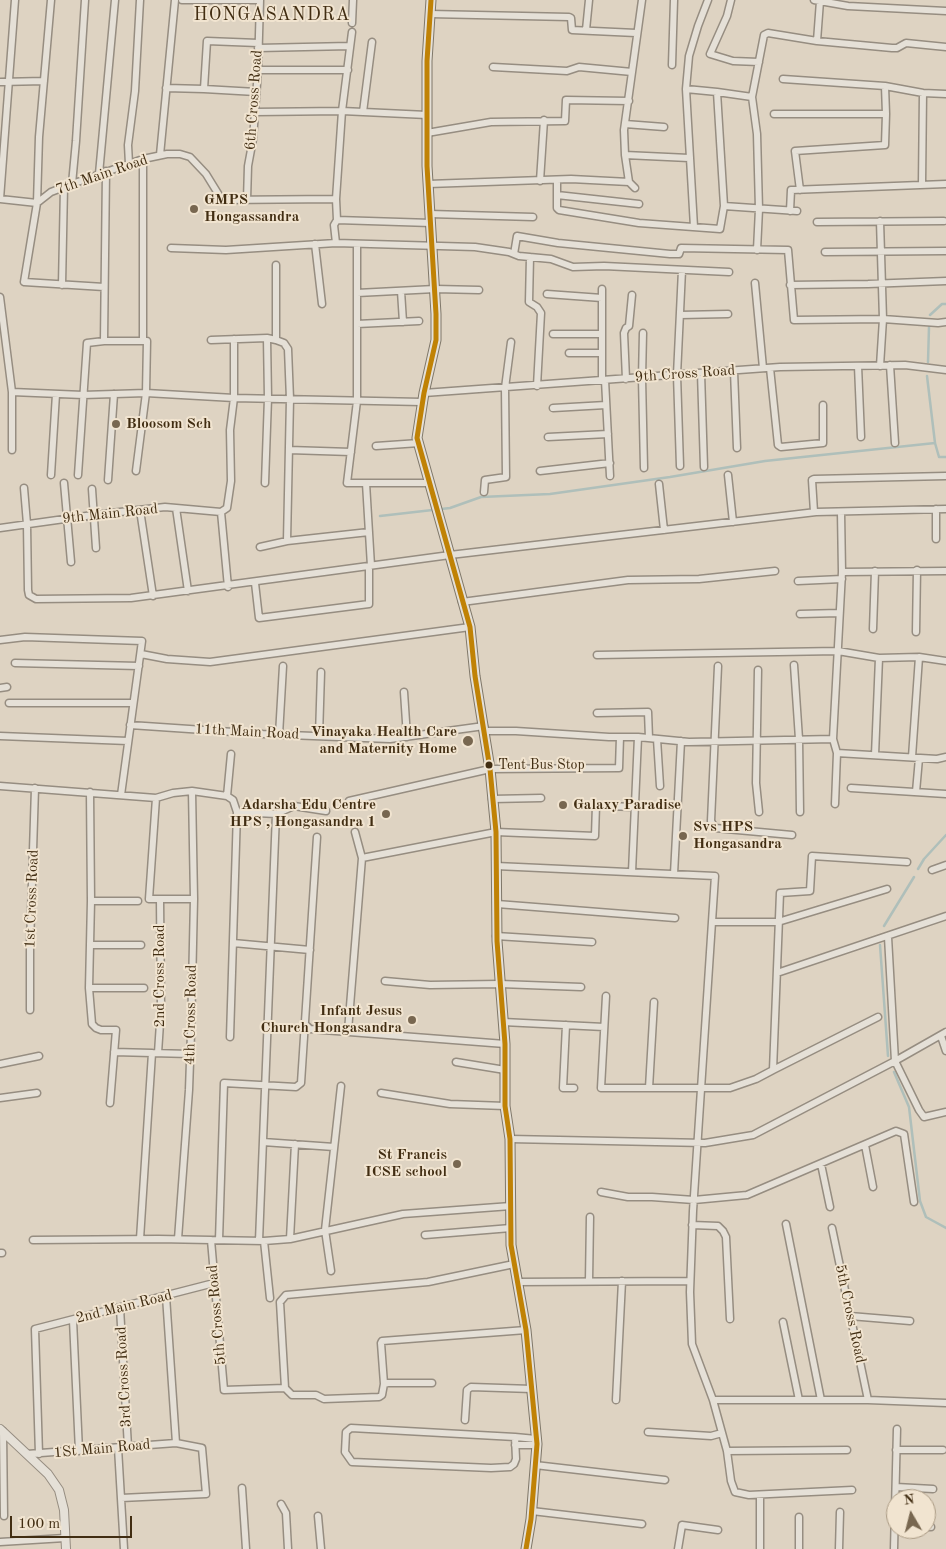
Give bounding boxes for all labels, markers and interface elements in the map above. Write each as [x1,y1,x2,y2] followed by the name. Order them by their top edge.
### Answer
[192,4,352,26] district label: HONGASANDRA
[242,49,266,151] street label: 6th Cross Road
[54,151,150,199] street label: 7th Main Road
[204,191,299,226] place label: GMPS Hongassandra
[188,203,200,215] marker: GMPS Hongassandra
[634,362,736,386] street label: 9th Cross Road
[126,415,211,433] place label: Bloosom Sch
[110,418,122,430] marker: Bloosom Sch
[61,500,159,528] street label: 9th Main Road
[194,720,300,744] street label: 11th Main Road
[310,723,457,758] place label: Vinayaka Health Care and Maternity Home
[461,734,475,748] marker: Vinayaka Health Care and Maternity Home
[498,757,585,773] place label: Tent Bus Stop
[484,760,494,770] marker: Tent Bus Stop
[230,796,376,831] place label: Adarsha Edu Centre HPS , Hongasandra 1
[573,796,681,814] place label: Galaxy Paradise
[557,799,569,811] marker: Galaxy Paradise
[380,808,392,820] marker: Adarsha Edu Centre HPS , Hongasandra 1
[693,818,782,853] place label: Svs HPS Hongasandra
[677,830,689,842] marker: Svs HPS Hongasandra
[21,849,43,949] street label: 1st Cross Road
[151,924,169,1028] street label: 2nd Cross Road
[181,965,201,1065] street label: 4th Cross Road
[261,1002,402,1037] place label: Infant Jesus Church Hongasandra
[406,1014,418,1026] marker: Infant Jesus Church Hongasandra
[365,1146,447,1181] place label: St Francis ICSE school
[451,1158,463,1170] marker: St Francis ICSE school
[831,1263,869,1365] street label: 5th Cross Road
[204,1264,230,1366] street label: 5th Cross Road
[74,1286,174,1328] street label: 2nd Main Road
[112,1326,136,1428] street label: 3rd Cross Road
[53,1436,151,1462] street label: 1St Main Road
[886,1489,936,1539] north arrow
[903,1492,915,1508] text: N
[12,1506,135,1538] scale bar
[18,1517,60,1532] text: 100 m

